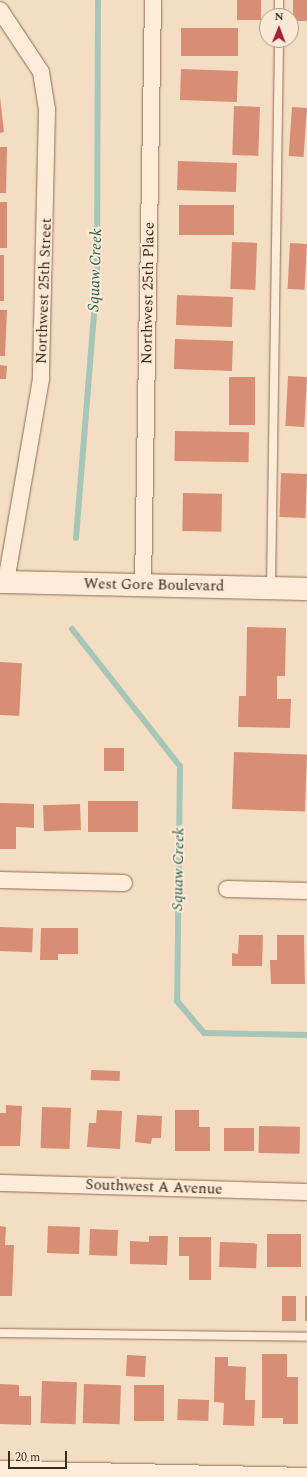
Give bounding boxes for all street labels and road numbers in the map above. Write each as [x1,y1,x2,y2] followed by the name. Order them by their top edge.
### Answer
[32,218,56,364] street label: Northwest 25th Street
[138,222,158,364] street label: Northwest 25th Place
[83,575,225,595] street label: West Gore Boulevard
[85,1176,223,1198] street label: Southwest A Avenue

